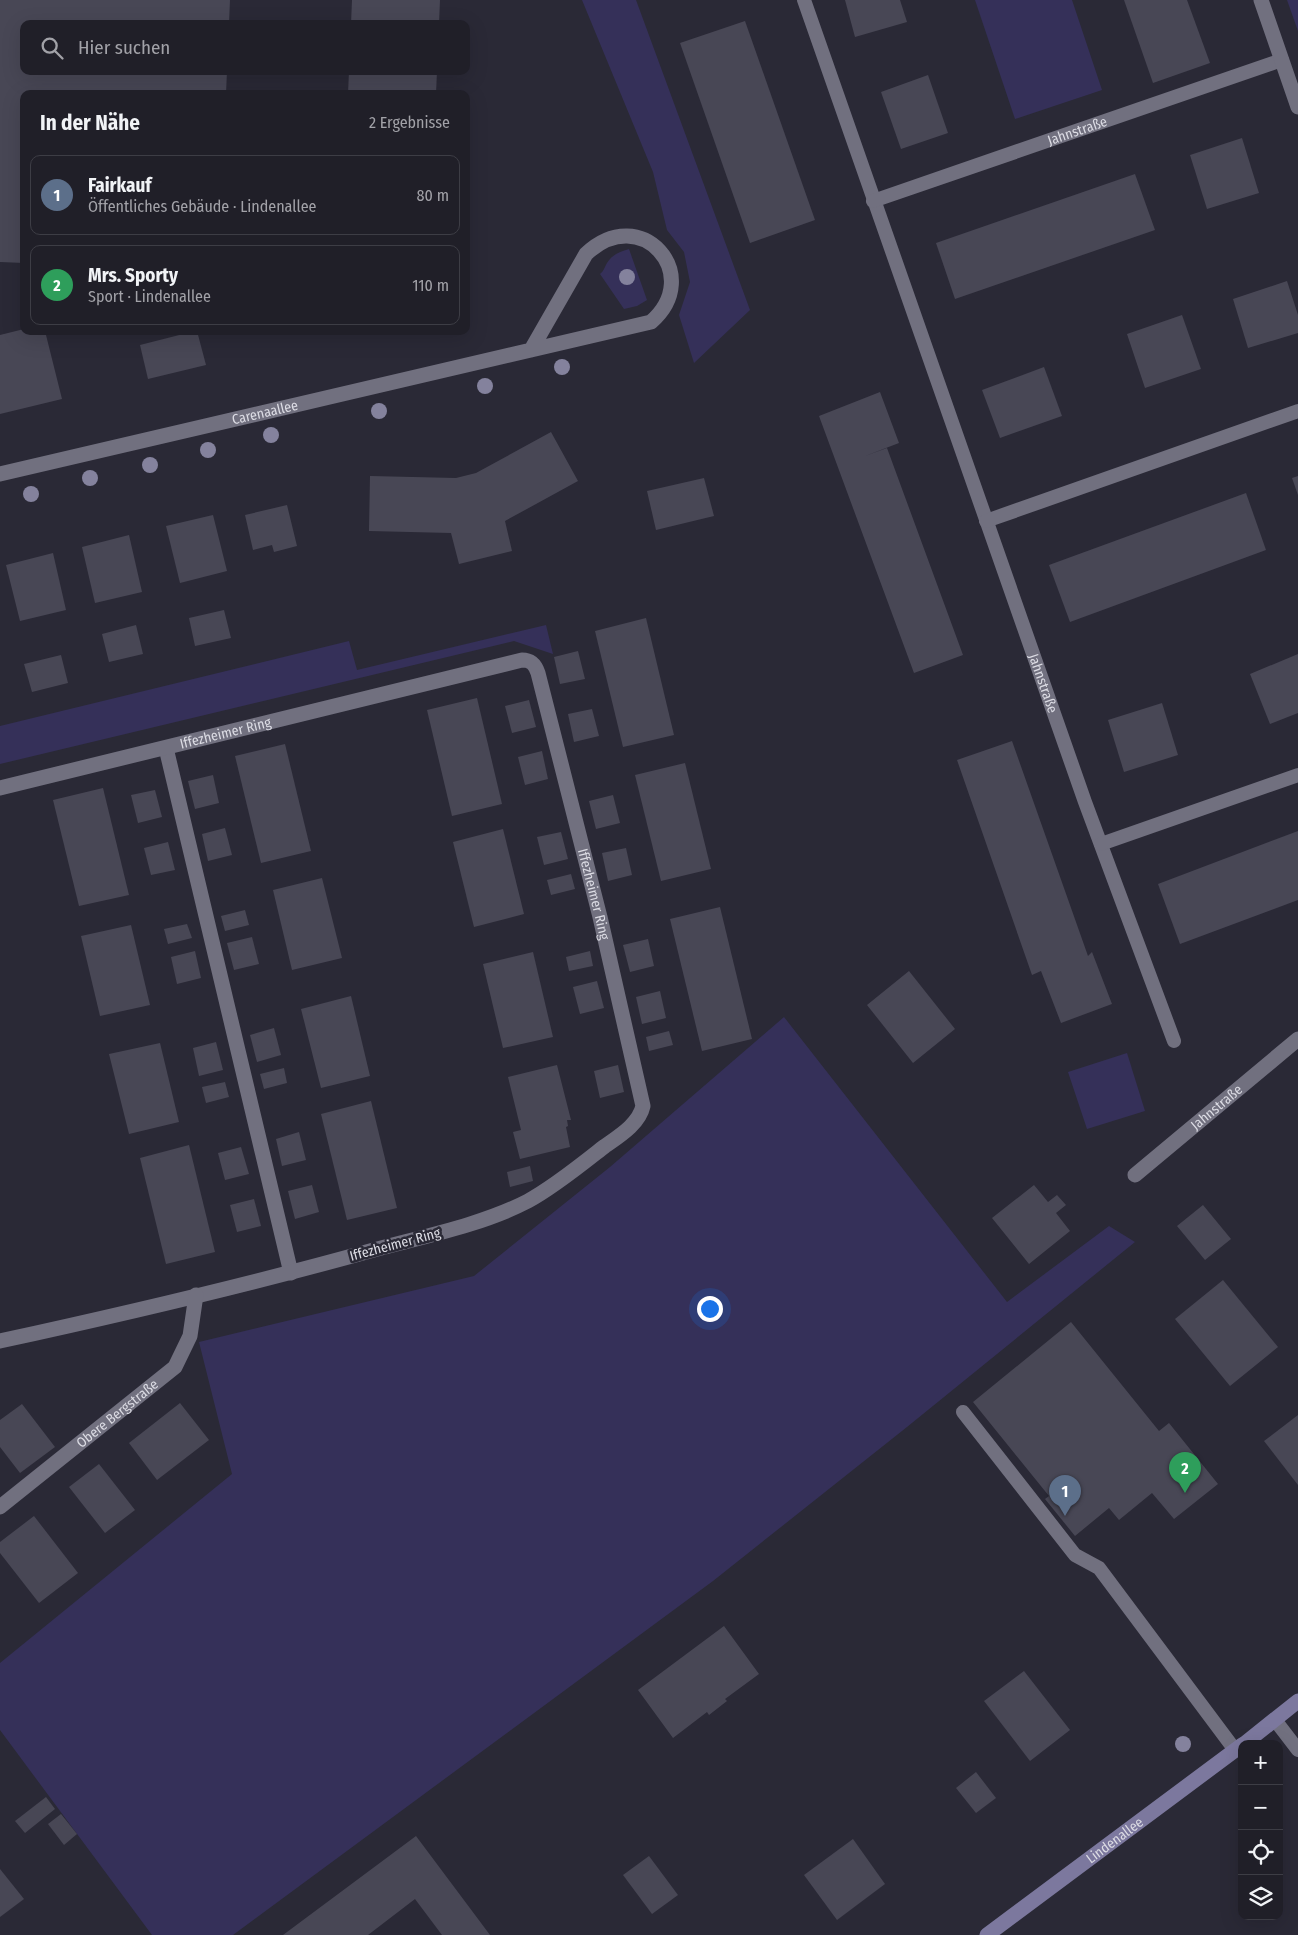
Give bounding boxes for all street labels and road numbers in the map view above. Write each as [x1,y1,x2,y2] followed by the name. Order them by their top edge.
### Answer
[1045,113,1109,149] street label: Jahnstraße
[230,397,300,429] street label: Carenaallee
[1025,651,1061,715] street label: Jahnstraße
[178,714,273,753] street label: Iffezheimer Ring
[574,847,613,942] street label: Iffezheimer Ring
[1188,1081,1246,1134] street label: Jahnstraße
[348,1224,443,1265] street label: Iffezheimer Ring
[73,1376,162,1452] street label: Obere Bergstraße
[1083,1814,1147,1867] street label: Lindenallee

